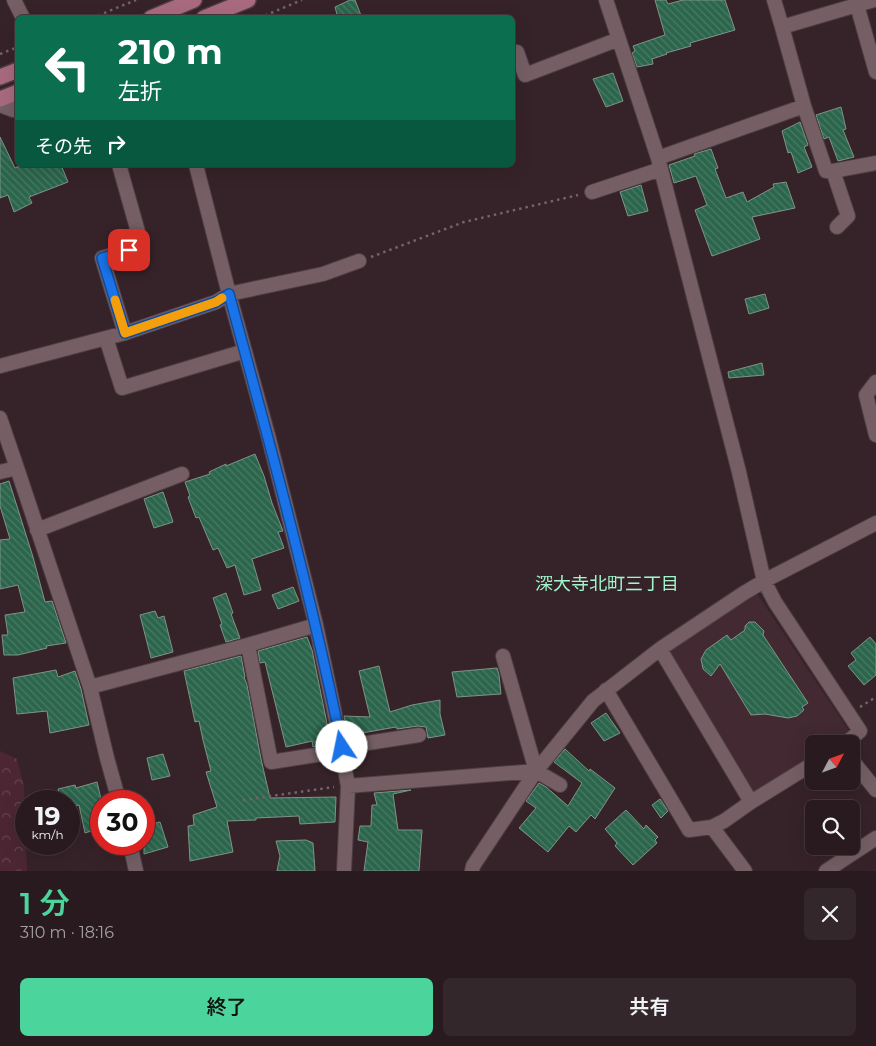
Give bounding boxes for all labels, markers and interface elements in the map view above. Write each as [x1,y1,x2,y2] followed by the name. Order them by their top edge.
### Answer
[118,30,223,73] text: 210 m
[35,35,100,100] icon: left
[118,78,162,105] text: 左折
[102,130,130,158] icon: right
[35,135,92,158] text: その先
[108,229,150,271] pin
[115,236,143,264] icon: arrive
[535,573,679,595] district label: 深大寺北町三丁目
[315,720,367,772] position arrow
[805,735,860,790] north arrow
[805,735,860,855] map controls
[90,790,155,855] speed limit sign: 30
[805,800,860,855] button: search
[35,801,60,831] text: 19
[31,827,64,842] text: km/h
[20,885,70,922] text: 1 分
[804,888,856,940] button: close
[20,923,114,942] text: 310 m · 18:16
[20,978,433,1036] button: 終了
[443,978,856,1036] button: 共有

